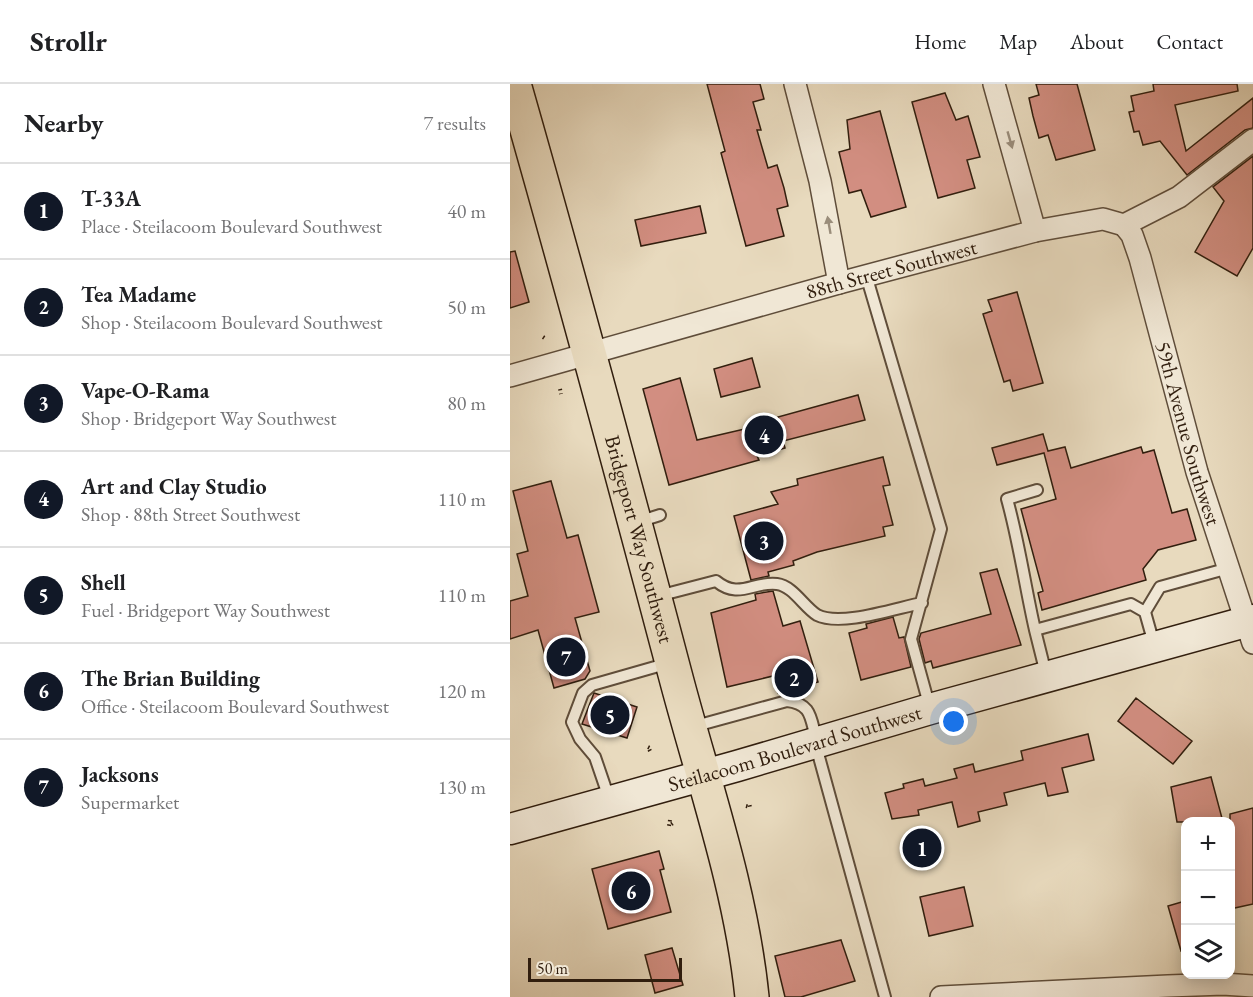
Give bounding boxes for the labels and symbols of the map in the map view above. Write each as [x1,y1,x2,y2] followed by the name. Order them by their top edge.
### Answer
[1006,131,1015,149] one-way arrow
[825,215,834,234] one-way arrow
[803,233,980,305] street label: 88th Street Southwest
[1150,338,1228,529] street label: 59th Avenue Southwest
[744,412,784,458] pin: 4
[599,432,680,646] street label: Bridgeport Way Southwest
[744,518,784,564] pin: 3
[546,634,586,680] pin: 7
[774,656,814,700] pin: 2
[590,692,630,738] pin: 5
[665,698,925,797] street label: Steilacoom Boulevard Southwest
[939,707,968,736] your location
[902,826,942,870] pin: 1
[612,868,650,914] pin: 6
[528,955,682,982] scale bar

